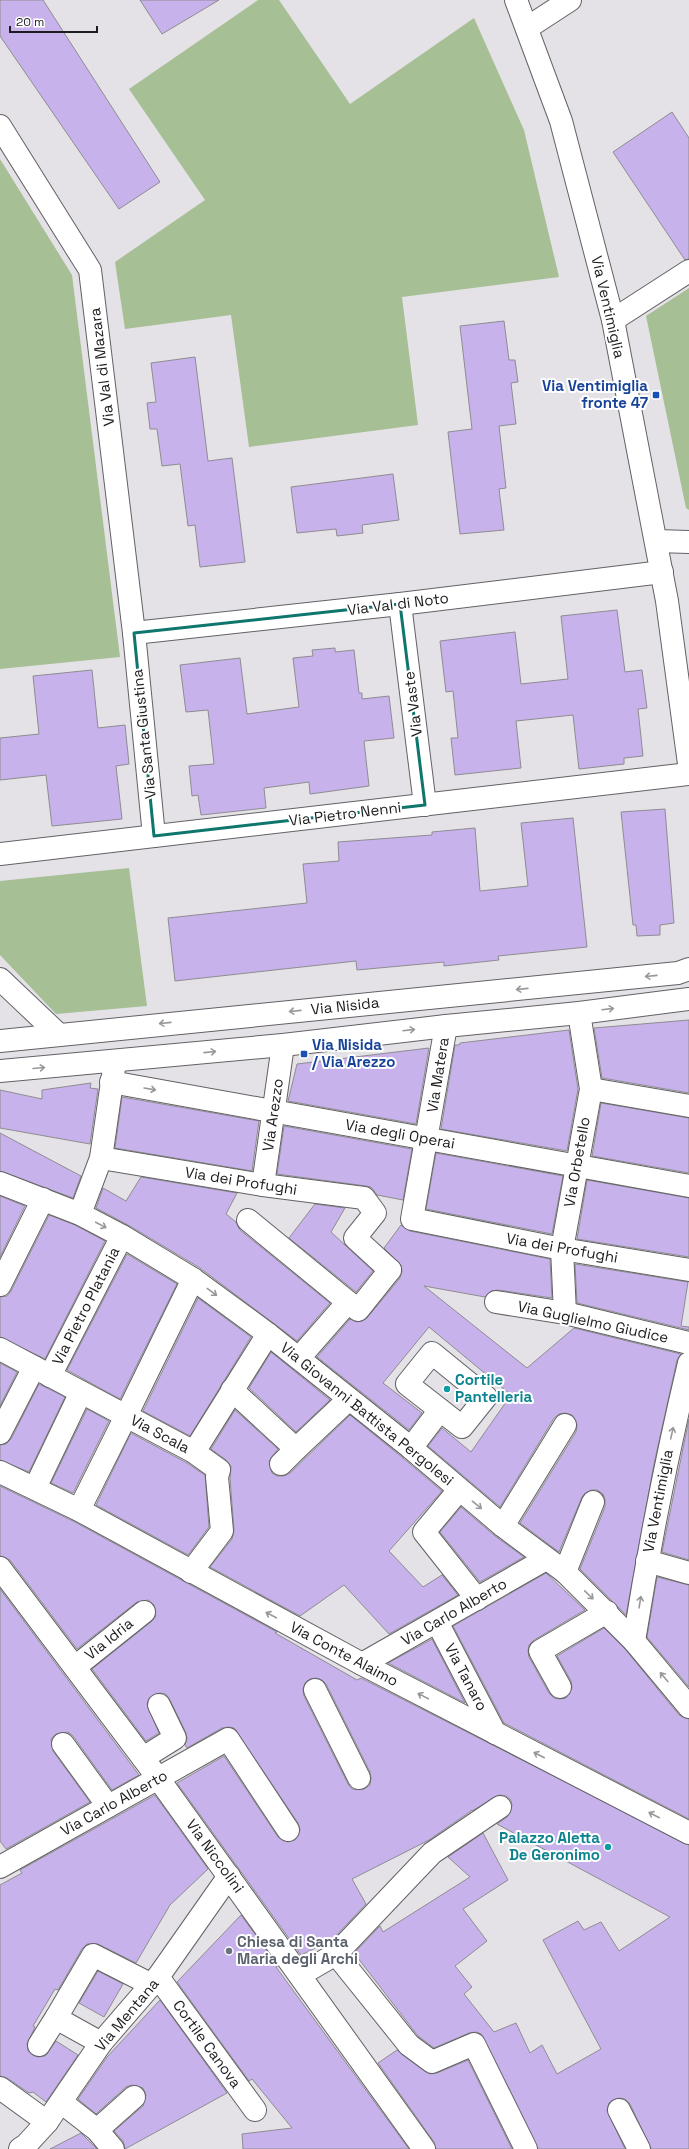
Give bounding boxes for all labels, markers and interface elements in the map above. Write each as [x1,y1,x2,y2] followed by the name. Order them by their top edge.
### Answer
[10,8,97,34] scale bar
[16,14,44,30] text: 20 m
[587,254,630,360] street label: Via Ventimiglia
[85,306,118,427] street label: Via Val di Mazara
[542,376,648,412] place label: Via Ventimiglia fronte 47
[651,390,661,400] marker: Via Ventimiglia fronte 47
[346,588,450,619] street label: Via Val di Noto
[127,668,160,800] street label: Via Santa Giustina
[399,670,426,738] street label: Via Vaste
[288,797,402,830] street label: Via Pietro Nenni
[645,972,658,980] one-way arrow
[515,985,528,992] one-way arrow
[310,992,381,1019] street label: Via Nisida
[601,1006,614,1013] one-way arrow
[289,1007,302,1014] one-way arrow
[159,1020,172,1027] one-way arrow
[402,1026,415,1034] one-way arrow
[311,1035,395,1071] place label: Via Nisida / Via Arezzo
[422,1035,453,1114] street label: Via Matera
[203,1048,216,1055] one-way arrow
[299,1049,309,1059] marker: Via Nisida / Via Arezzo
[32,1064,45,1071] one-way arrow
[258,1077,287,1153] street label: Via Arezzo
[143,1085,156,1093] one-way arrow
[344,1115,456,1153] street label: Via degli Operai
[559,1115,594,1209] street label: Via Orbetello
[184,1162,298,1199] street label: Via dei Profughi
[94,1222,106,1229] one-way arrow
[505,1228,619,1267] street label: Via dei Profughi
[48,1243,124,1368] street label: Via Pietro Platania
[206,1288,217,1296] one-way arrow
[516,1296,671,1347] street label: Via Guglielmo Giudice
[277,1338,458,1489] street label: Via Giovanni Battista Pergolesi
[455,1370,532,1406] place label: Cortile Pantelleria
[442,1384,452,1394] marker: Cortile Pantelleria
[127,1410,194,1457] street label: Via Scala
[669,1427,677,1440] one-way arrow
[638,1447,677,1554] street label: Via Ventimiglia
[472,1500,483,1509] one-way arrow
[397,1574,510,1650] street label: Via Carlo Alberto
[584,1590,594,1600] one-way arrow
[636,1596,644,1609] one-way arrow
[266,1611,278,1618] one-way arrow
[81,1613,137,1664] street label: Via Idria
[287,1617,402,1690] street label: Via Conte Alaimo
[441,1640,492,1714] street label: Via Tanaro
[659,1671,668,1682] one-way arrow
[418,1691,430,1699] one-way arrow
[533,1751,545,1759] one-way arrow
[57,1765,170,1840] street label: Via Carlo Alberto
[649,1811,661,1818] one-way arrow
[182,1815,249,1896] street label: Via Niccolini
[499,1828,600,1864] place label: Palazzo Aletta De Geronimo
[603,1842,613,1852] marker: Palazzo Aletta De Geronimo
[237,1932,358,1968] place label: Chiesa di Santa Maria degli Archi
[224,1946,234,1956] marker: Chiesa di Santa Maria degli Archi
[91,1974,163,2055] street label: Via Mentana
[169,1996,246,2092] street label: Cortile Canova

